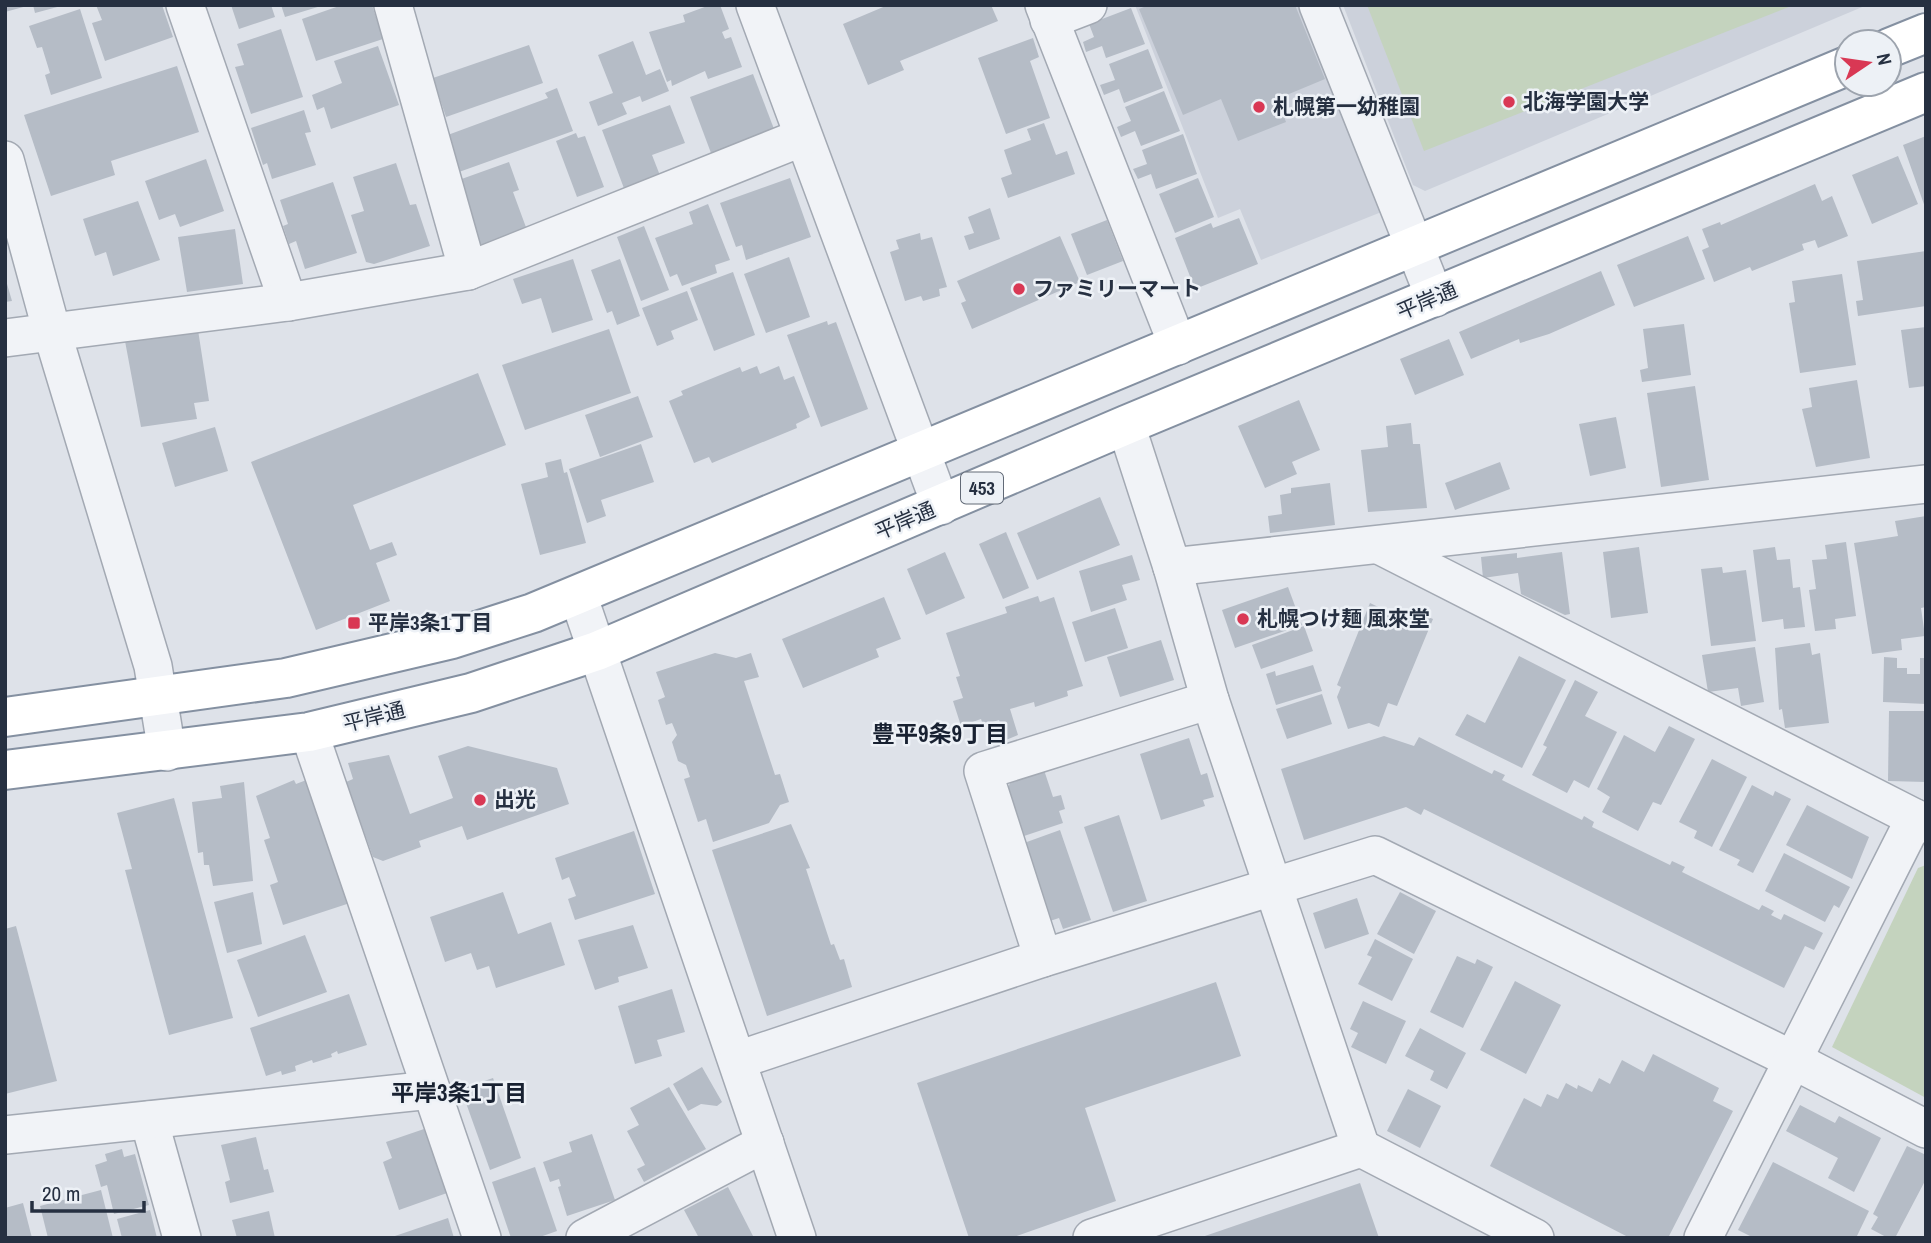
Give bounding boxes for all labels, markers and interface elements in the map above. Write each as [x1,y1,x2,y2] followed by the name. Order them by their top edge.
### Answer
[1833,28,1903,98] north arrow
[1871,51,1898,68] text: N
[1523,87,1649,116] place label: 北海学園大学
[1273,92,1420,121] place label: 札幌第一幼稚園
[1501,94,1517,110] marker: 北海学園大学
[1251,99,1267,115] marker: 札幌第一幼稚園
[1033,274,1201,303] place label: ファミリーマート
[1392,275,1461,326] street label: 平岸通
[1011,281,1027,297] marker: ファミリーマート
[961,472,1003,503] road number: 453
[870,495,939,546] street label: 平岸通
[1257,604,1430,633] place label: 札幌つけ麺 風來堂
[368,608,492,637] place label: 平岸3条1丁目
[1235,611,1251,627] marker: 札幌つけ麺 風來堂
[346,615,362,631] marker: 平岸3条1丁目
[340,695,408,738] street label: 平岸通
[872,718,1008,749] district label: 豊平9条9丁目
[494,785,536,814] place label: 出光
[472,792,488,808] marker: 出光
[391,1077,527,1108] district label: 平岸3条1丁目
[32,1170,144,1214] scale bar
[42,1179,80,1208] text: 20 m

